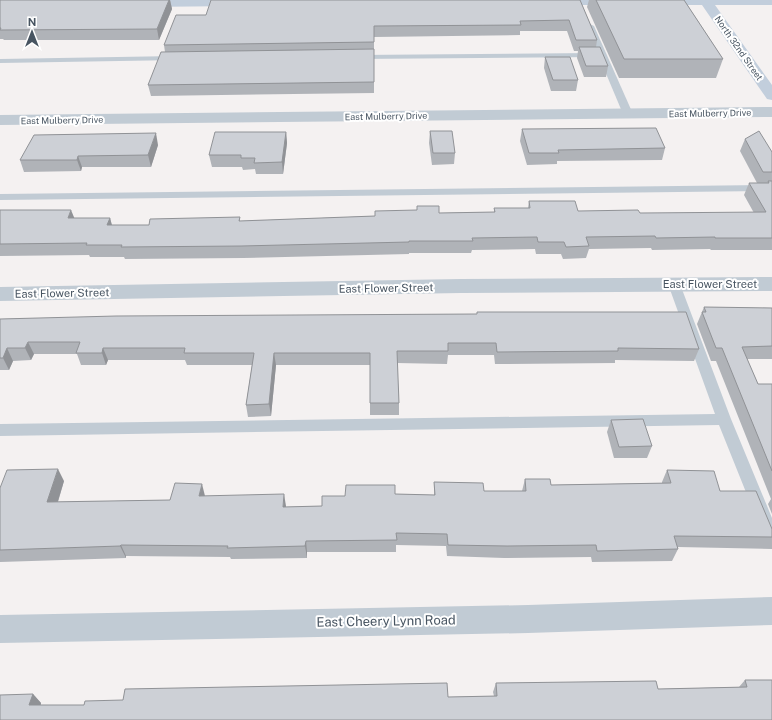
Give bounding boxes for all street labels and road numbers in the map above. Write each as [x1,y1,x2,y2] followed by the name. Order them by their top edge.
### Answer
[713,14,766,83] street label: North 32nd Street
[669,107,751,119] street label: East Mulberry Drive
[345,110,427,122] street label: East Mulberry Drive
[21,114,103,126] street label: East Mulberry Drive
[663,278,757,290] street label: East Flower Street
[339,281,433,295] street label: East Flower Street
[15,286,109,300] street label: East Flower Street
[316,612,456,630] street label: East Cheery Lynn Road

